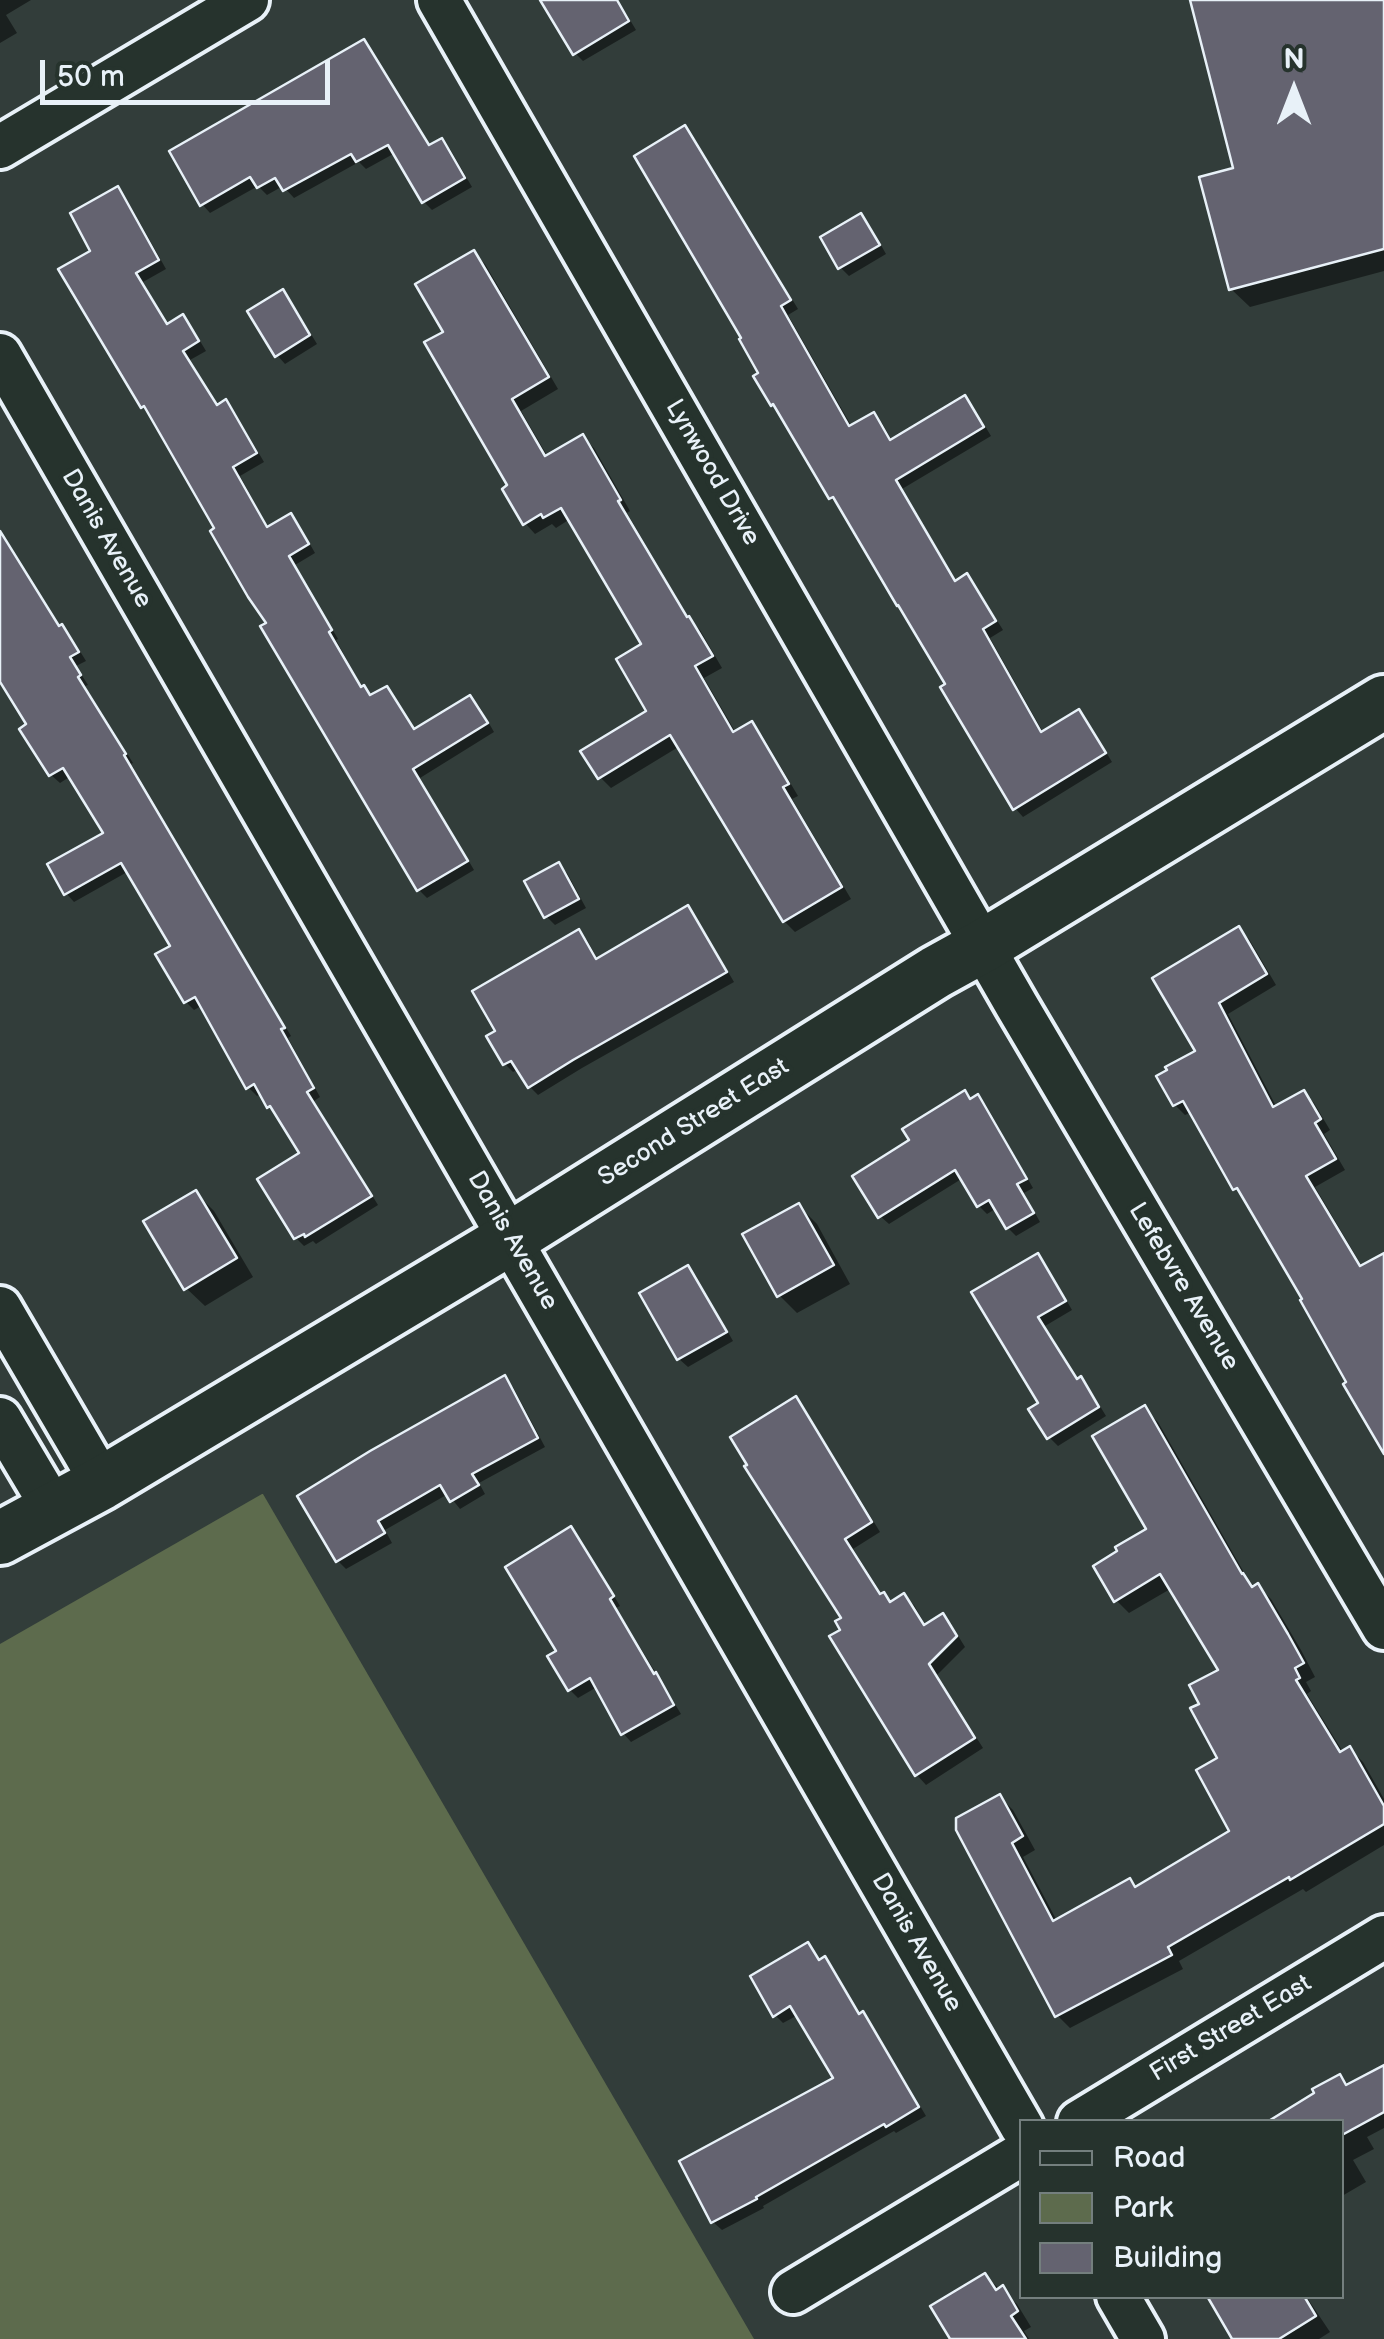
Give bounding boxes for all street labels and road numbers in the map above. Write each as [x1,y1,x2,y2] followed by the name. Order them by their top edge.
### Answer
[658,395,766,551] street label: Lynwood Drive
[54,464,158,614] street label: Danis Avenue
[593,1052,795,1194] street label: Second Street East
[460,1166,564,1316] street label: Danis Avenue
[1121,1198,1245,1376] street label: Lefebvre Avenue
[864,1868,968,2018] street label: Danis Avenue
[1145,1969,1317,2089] street label: First Street East

